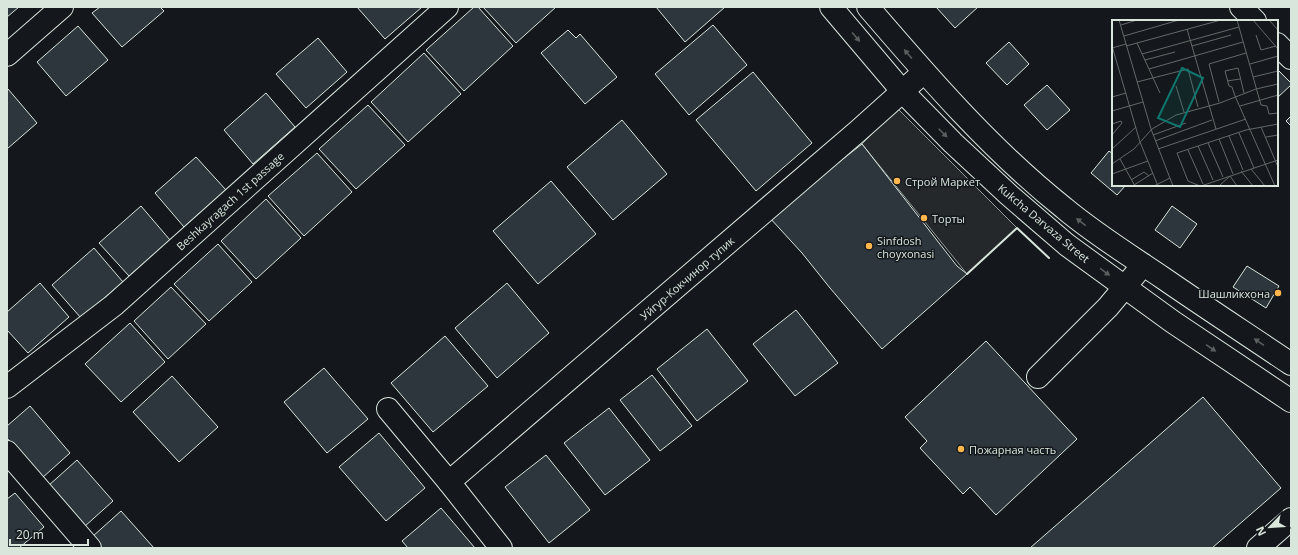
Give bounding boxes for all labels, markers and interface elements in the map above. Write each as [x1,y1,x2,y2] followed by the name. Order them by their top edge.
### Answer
[1112,20,1278,186] inset map
[852,31,861,42] one-way arrow
[904,48,913,59] one-way arrow
[939,128,948,138] one-way arrow
[173,149,287,253] street label: Beshkayragach 1st passage
[905,174,980,189] place label: Строй Маркет
[892,176,902,186] marker: Строй Маркет
[995,180,1093,266] street label: Kukcha Darvaza Street
[932,211,965,226] place label: Торты
[919,213,929,223] marker: Торты
[1076,218,1087,227] one-way arrow
[637,233,738,323] street label: Уйгур-Кокчинор тупик
[877,233,934,261] place label: Sinfdosh choyxonasi
[864,241,874,251] marker: Sinfdosh choyxonasi
[1100,268,1111,276] one-way arrow
[1198,286,1270,301] place label: Шашликхона
[1273,288,1283,298] marker: Шашликхона
[1253,338,1264,346] one-way arrow
[1206,344,1217,351] one-way arrow
[969,442,1056,457] place label: Пожарная часть
[956,444,966,454] marker: Пожарная часть
[1250,507,1290,547] north arrow
[10,521,88,547] scale bar
[1252,524,1269,539] text: N
[16,526,44,543] text: 20 m

